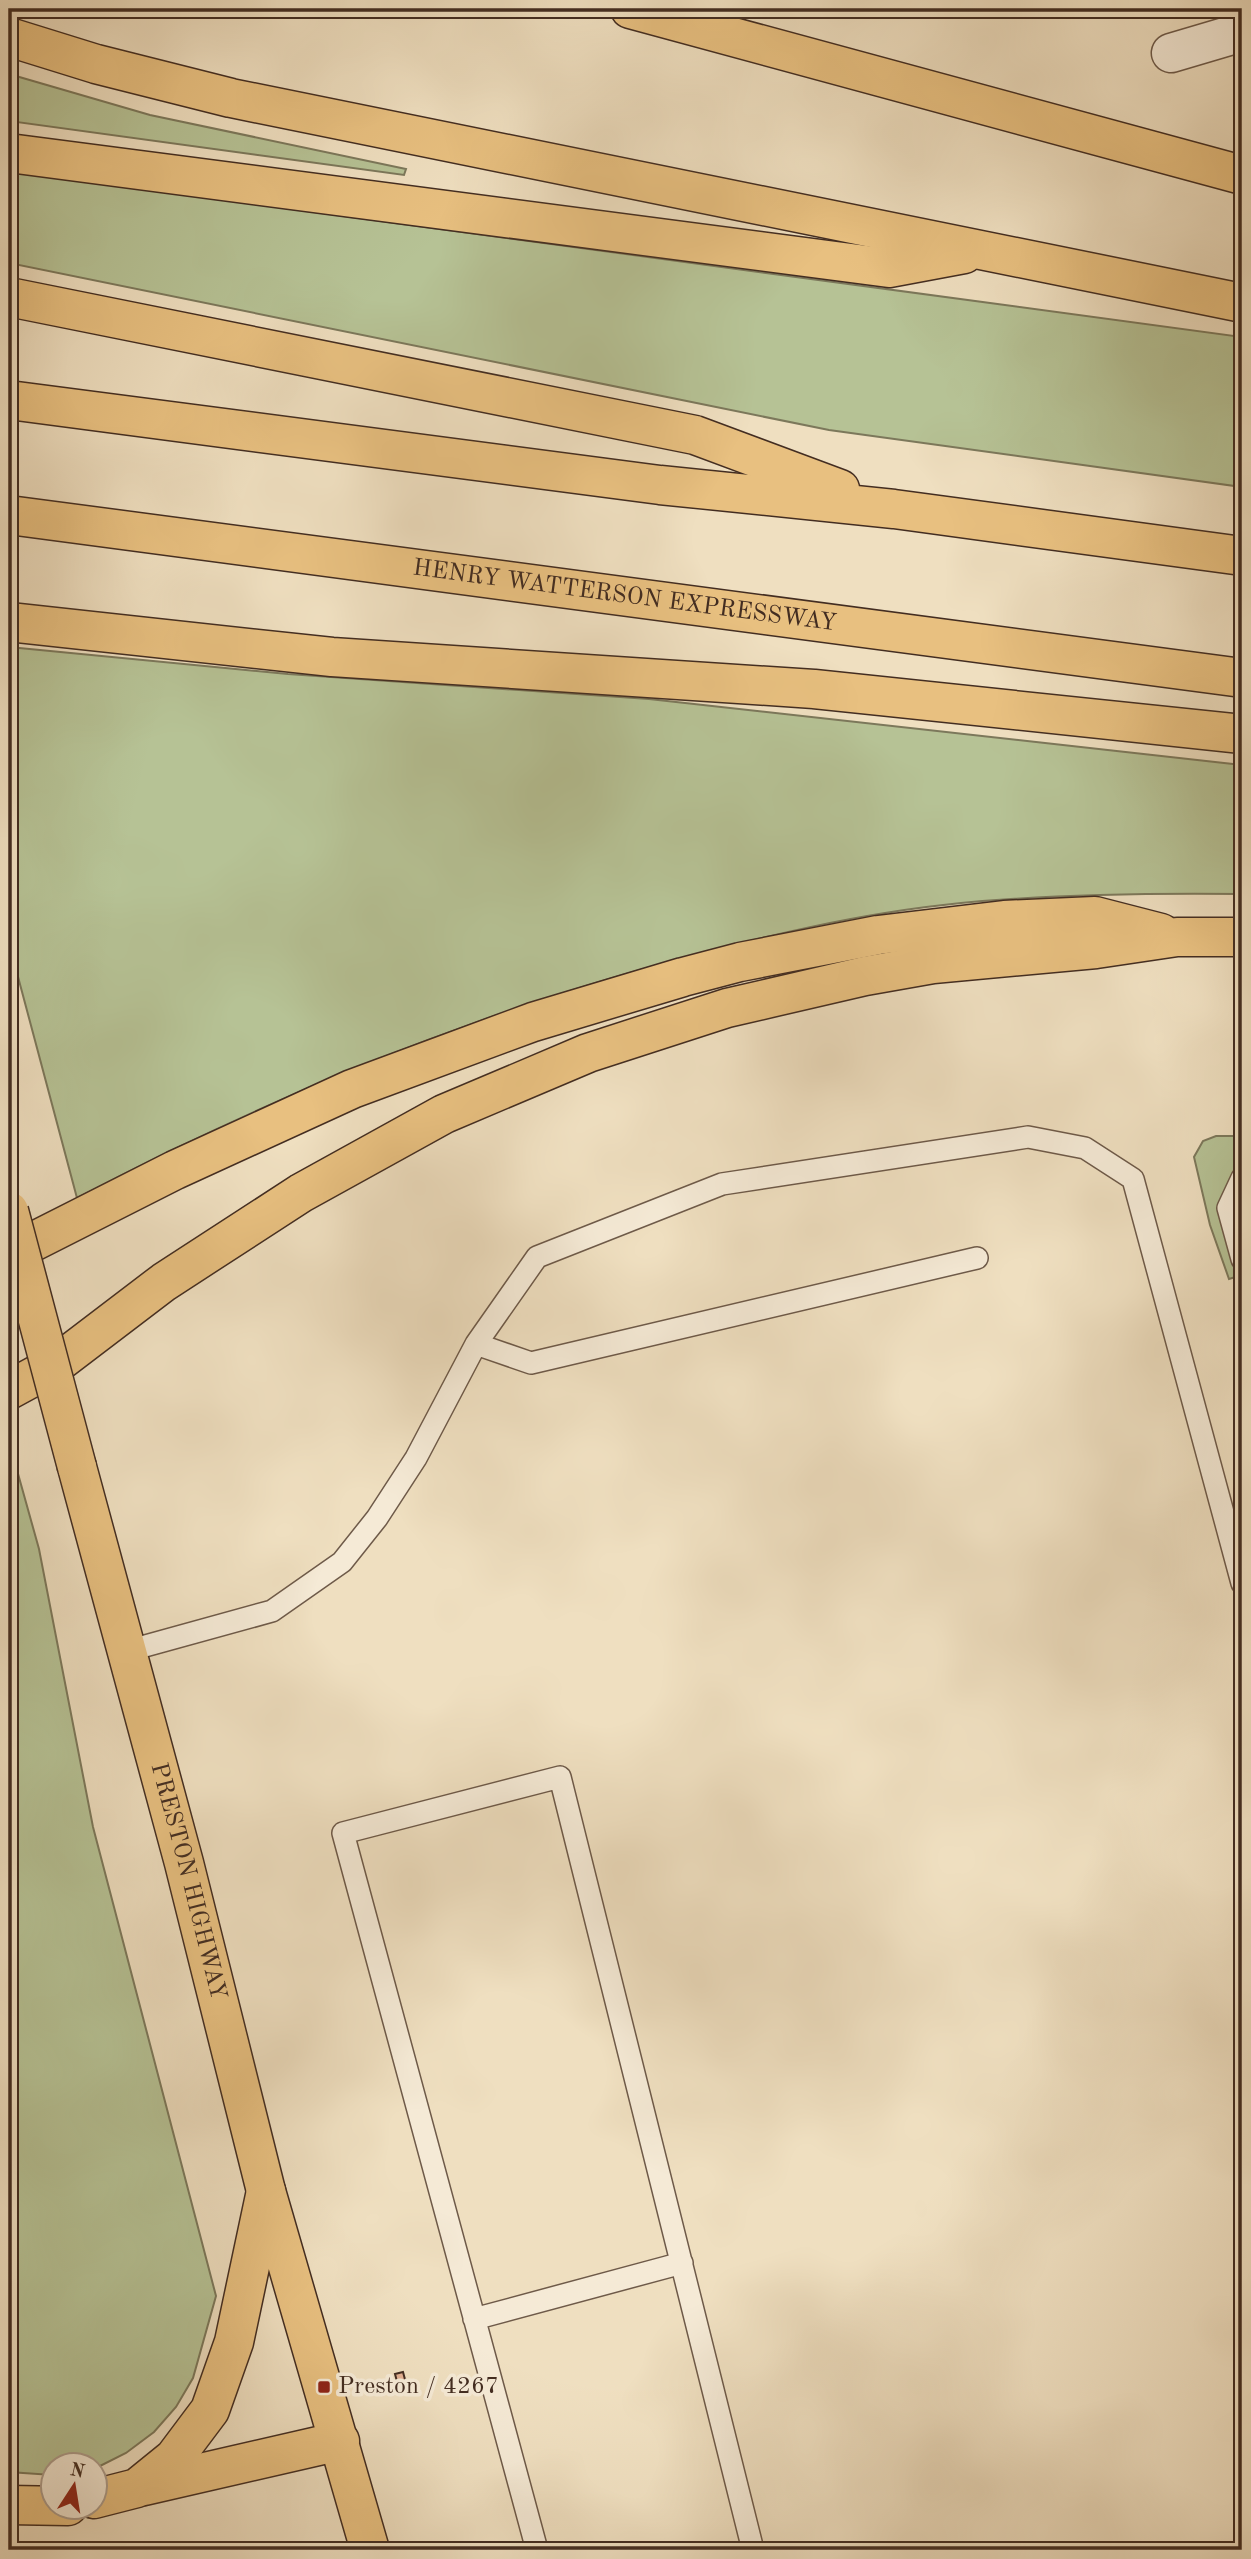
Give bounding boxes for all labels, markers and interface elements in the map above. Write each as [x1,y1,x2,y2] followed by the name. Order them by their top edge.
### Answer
[411,556,838,636] street label: HENRY WATTERSON EXPRESSWAY
[146,1760,230,2002] street label: PRESTON HIGHWAY
[338,2375,499,2399] place label: Preston / 4267
[316,2379,332,2395] marker: Preston / 4267
[38,2450,108,2520] north arrow
[68,2461,87,2483] text: N

